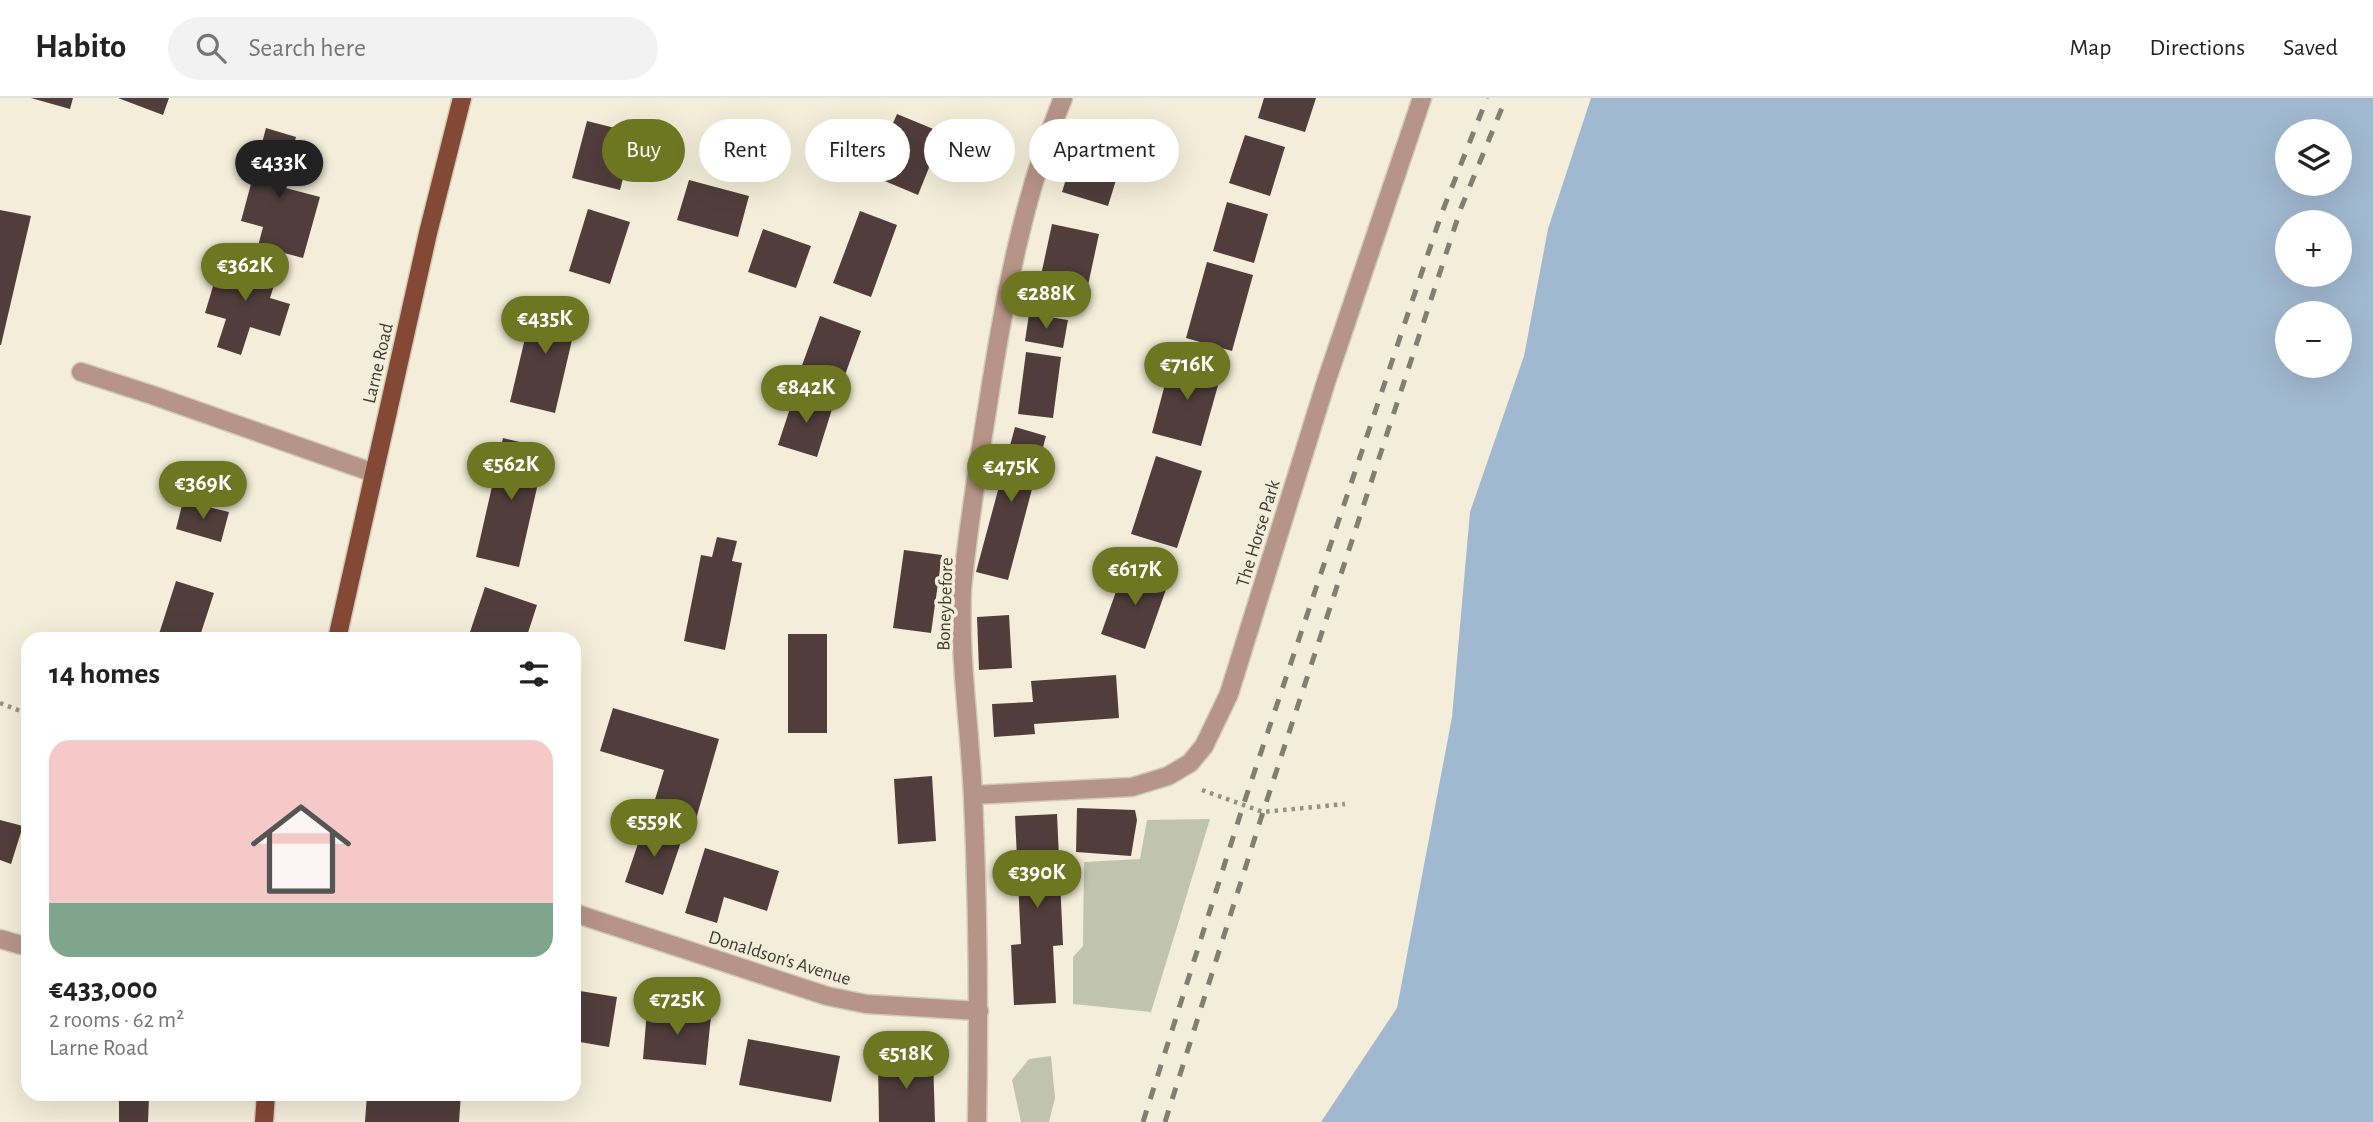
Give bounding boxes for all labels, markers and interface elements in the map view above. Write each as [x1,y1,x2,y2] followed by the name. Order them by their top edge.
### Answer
[168,17,658,80] search box
[192,29,230,67] icon: search
[35,31,126,64] text: Habito
[248,35,366,61] text: Search here
[2069,36,2111,60] text: Map
[2149,36,2245,60] text: Directions
[2283,36,2338,60] text: Saved
[602,119,685,182] chip: Buy
[699,119,791,182] chip: Rent
[805,119,910,182] chip: Filters
[924,119,1015,182] chip: New
[1029,119,1179,182] chip: Apartment
[2275,119,2352,378] map controls
[2275,119,2352,196] button: layers
[230,140,328,200] pin: €433K
[251,151,307,174] text: €433K
[2275,210,2352,287] button: +
[196,244,294,303] pin: €362K
[217,254,273,277] text: €362K
[997,272,1095,331] pin: €288K
[1017,282,1075,305] text: €288K
[496,296,594,356] pin: €435K
[2275,301,2352,378] button: −
[517,307,573,330] text: €435K
[360,321,397,405] street label: Larne Road
[1138,342,1236,402] pin: €716K
[1160,353,1214,376] text: €716K
[757,366,855,425] pin: €842K
[777,376,835,399] text: €842K
[462,442,560,502] pin: €562K
[962,444,1060,504] pin: €475K
[483,453,539,476] text: €562K
[983,455,1039,478] text: €475K
[154,462,252,521] pin: €369K
[175,472,231,495] text: €369K
[1233,478,1284,589] street label: The Horse Park
[1086,547,1184,607] pin: €617K
[934,557,957,651] street label: Boneybefore
[1108,558,1162,581] text: €617K
[515,655,553,693] icon: filters
[49,659,160,689] text: 14 homes
[238,786,364,912] icon: home
[605,800,703,859] pin: €559K
[626,810,682,833] text: €559K
[988,850,1086,910] pin: €390K
[1008,861,1066,884] text: €390K
[706,928,853,989] street label: Donaldson's Avenue
[49,974,158,1004] text: €433,000
[628,978,726,1037] pin: €725K
[650,988,704,1011] text: €725K
[49,1009,184,1032] text: 2 rooms · 62 m²
[857,1032,955,1091] pin: €518K
[49,1037,148,1060] text: Larne Road
[879,1042,933,1065] text: €518K

